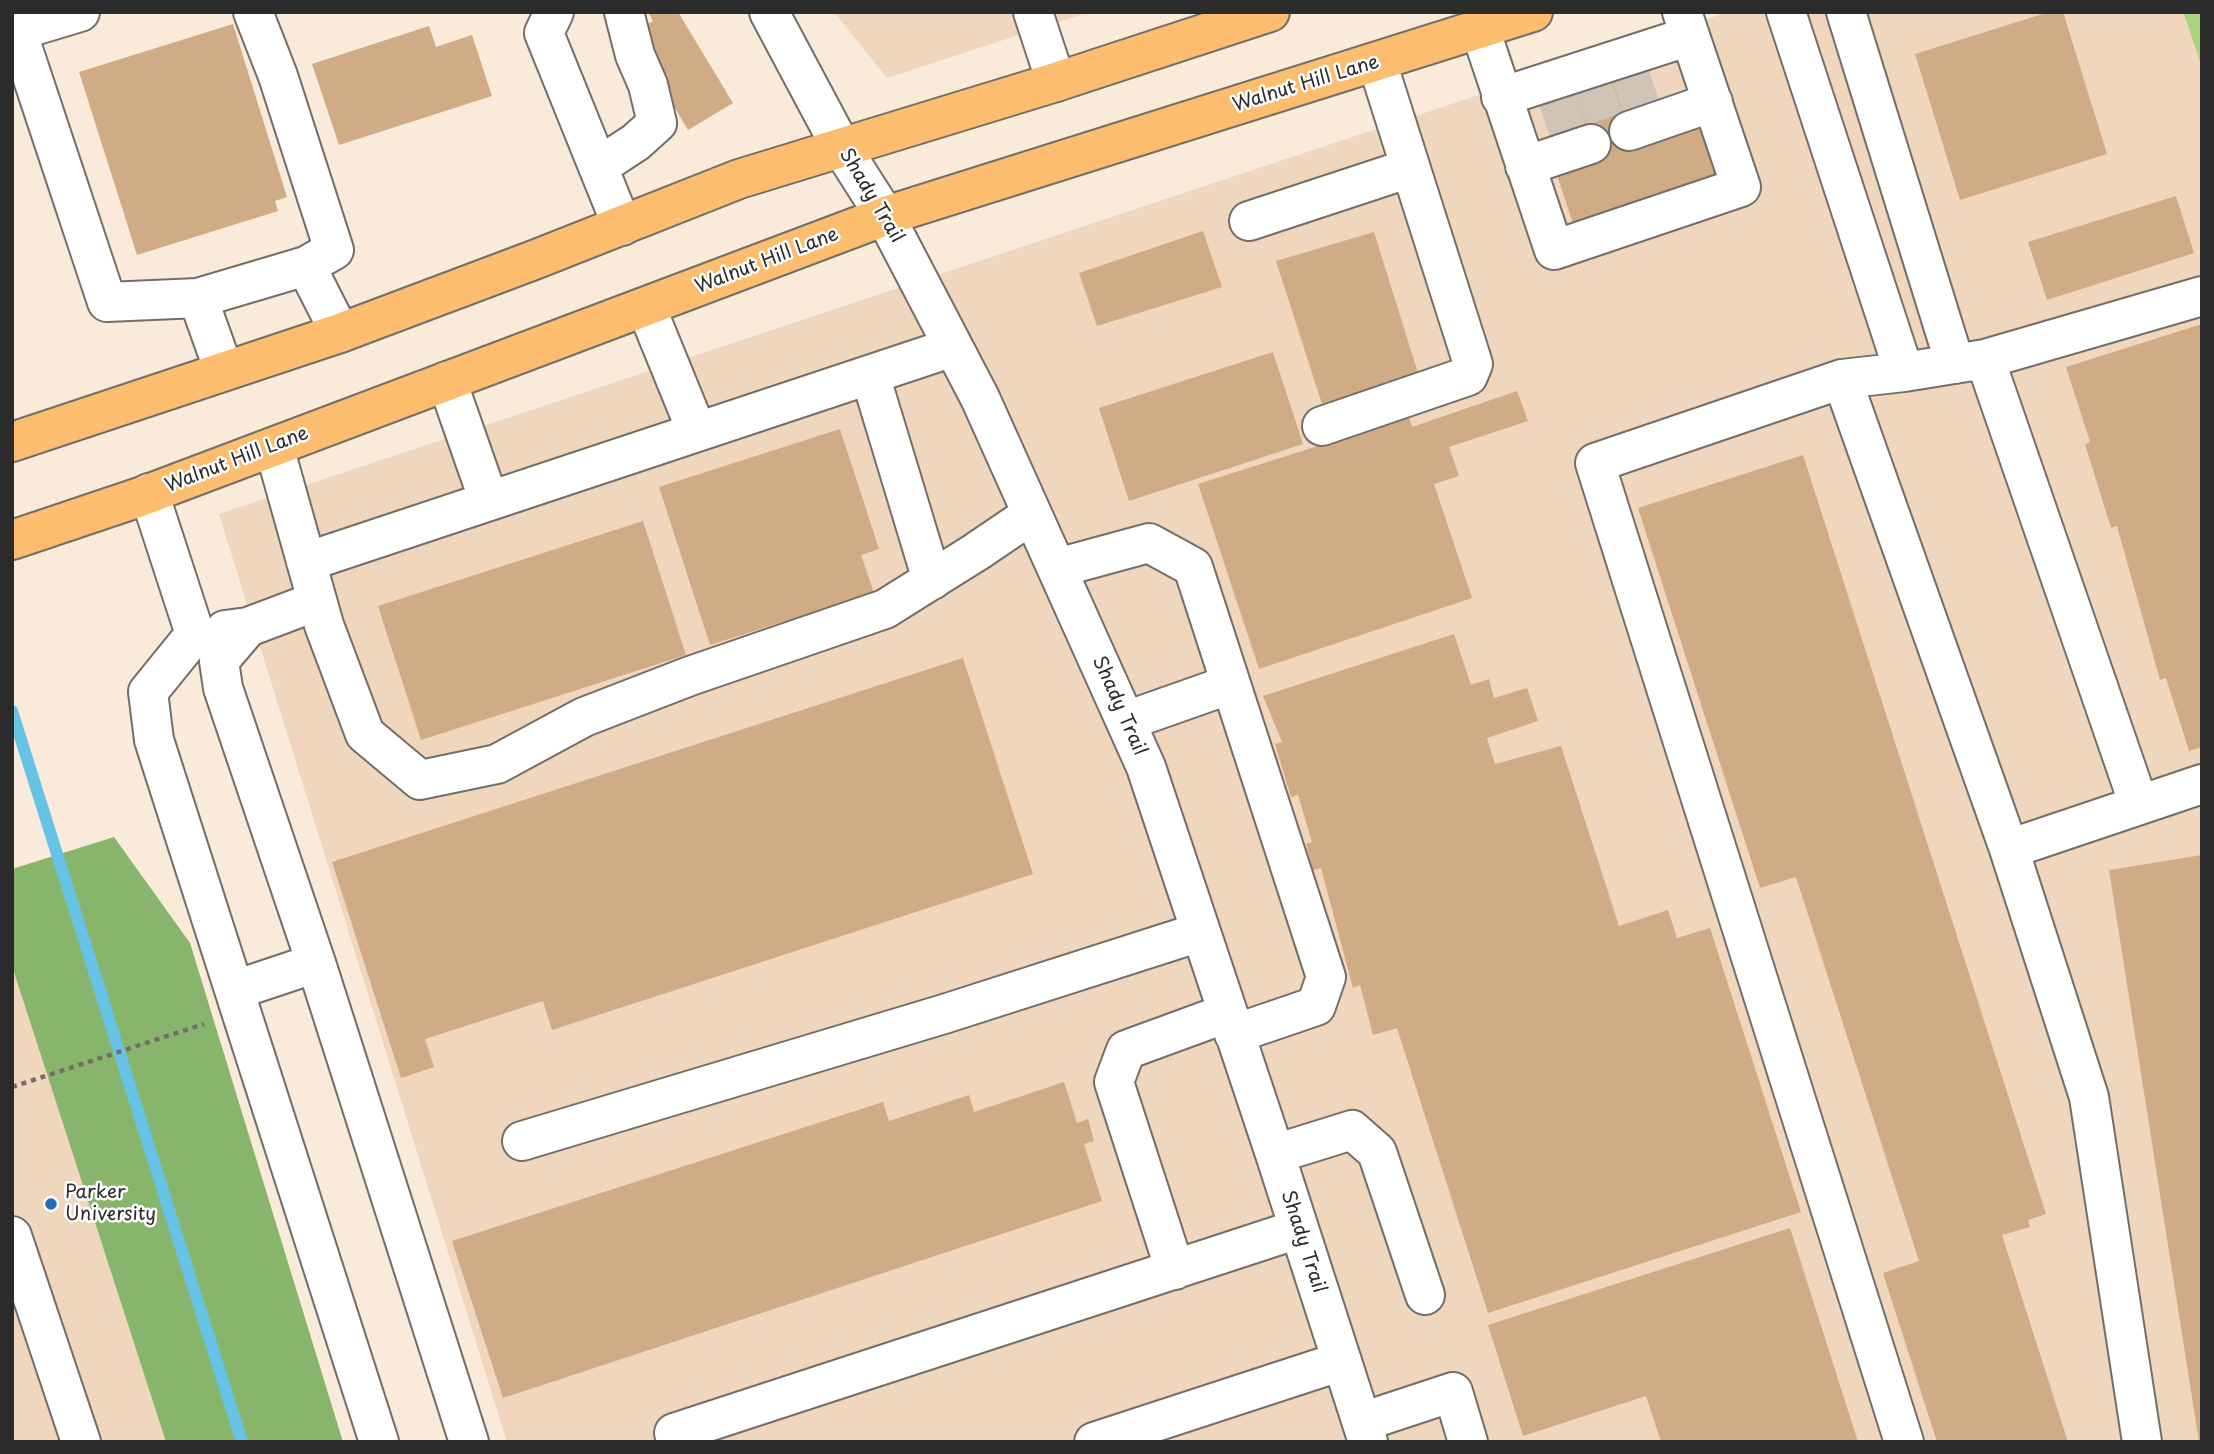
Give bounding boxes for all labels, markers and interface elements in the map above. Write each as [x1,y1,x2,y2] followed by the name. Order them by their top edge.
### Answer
[1230,51,1382,117] street label: Walnut Hill Lane
[834,145,908,247] street label: Shady Trail
[692,223,842,299] street label: Walnut Hill Lane
[162,422,312,498] street label: Walnut Hill Lane
[1087,653,1151,759] street label: Shady Trail
[65,1182,156,1226] place label: Parker University
[1276,1188,1330,1296] street label: Shady Trail
[43,1196,59,1212] marker: Parker University

